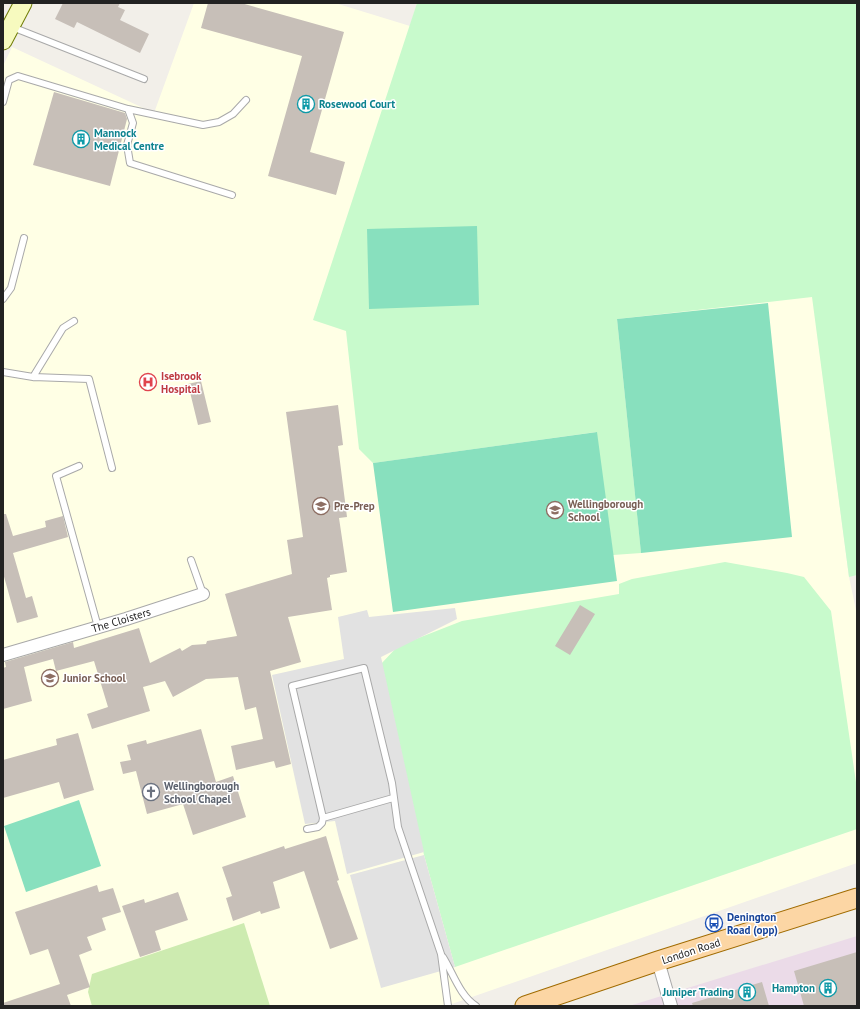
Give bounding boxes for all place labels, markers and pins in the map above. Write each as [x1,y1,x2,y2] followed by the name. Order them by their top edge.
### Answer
[296,94,316,114] building icon: Rosewood Court
[319,97,395,111] place label: Rosewood Court
[94,126,164,153] place label: Mannock Medical Centre
[71,129,91,149] building icon: Mannock Medical Centre
[161,369,202,396] place label: Isebrook Hospital
[138,372,158,392] hospital icon: Isebrook Hospital
[311,496,331,516] school or university icon: Pre-Prep
[568,497,643,524] place label: Wellingborough School
[334,499,375,513] place label: Pre-Prep
[545,500,565,520] school or university icon: Wellingborough School
[40,668,60,688] school or university icon: Junior School
[62,671,126,685] place label: Junior School
[164,779,239,806] place label: Wellingborough School Chapel
[141,782,161,802] church icon: Wellingborough School Chapel
[727,910,778,937] place label: Denington Road (opp)
[704,913,724,933] bus stop icon: Denington Road (opp)
[818,978,838,998] building icon: Hampton
[772,981,815,995] place label: Hampton
[737,982,757,1002] building icon: Juniper Trading
[661,985,734,999] place label: Juniper Trading

